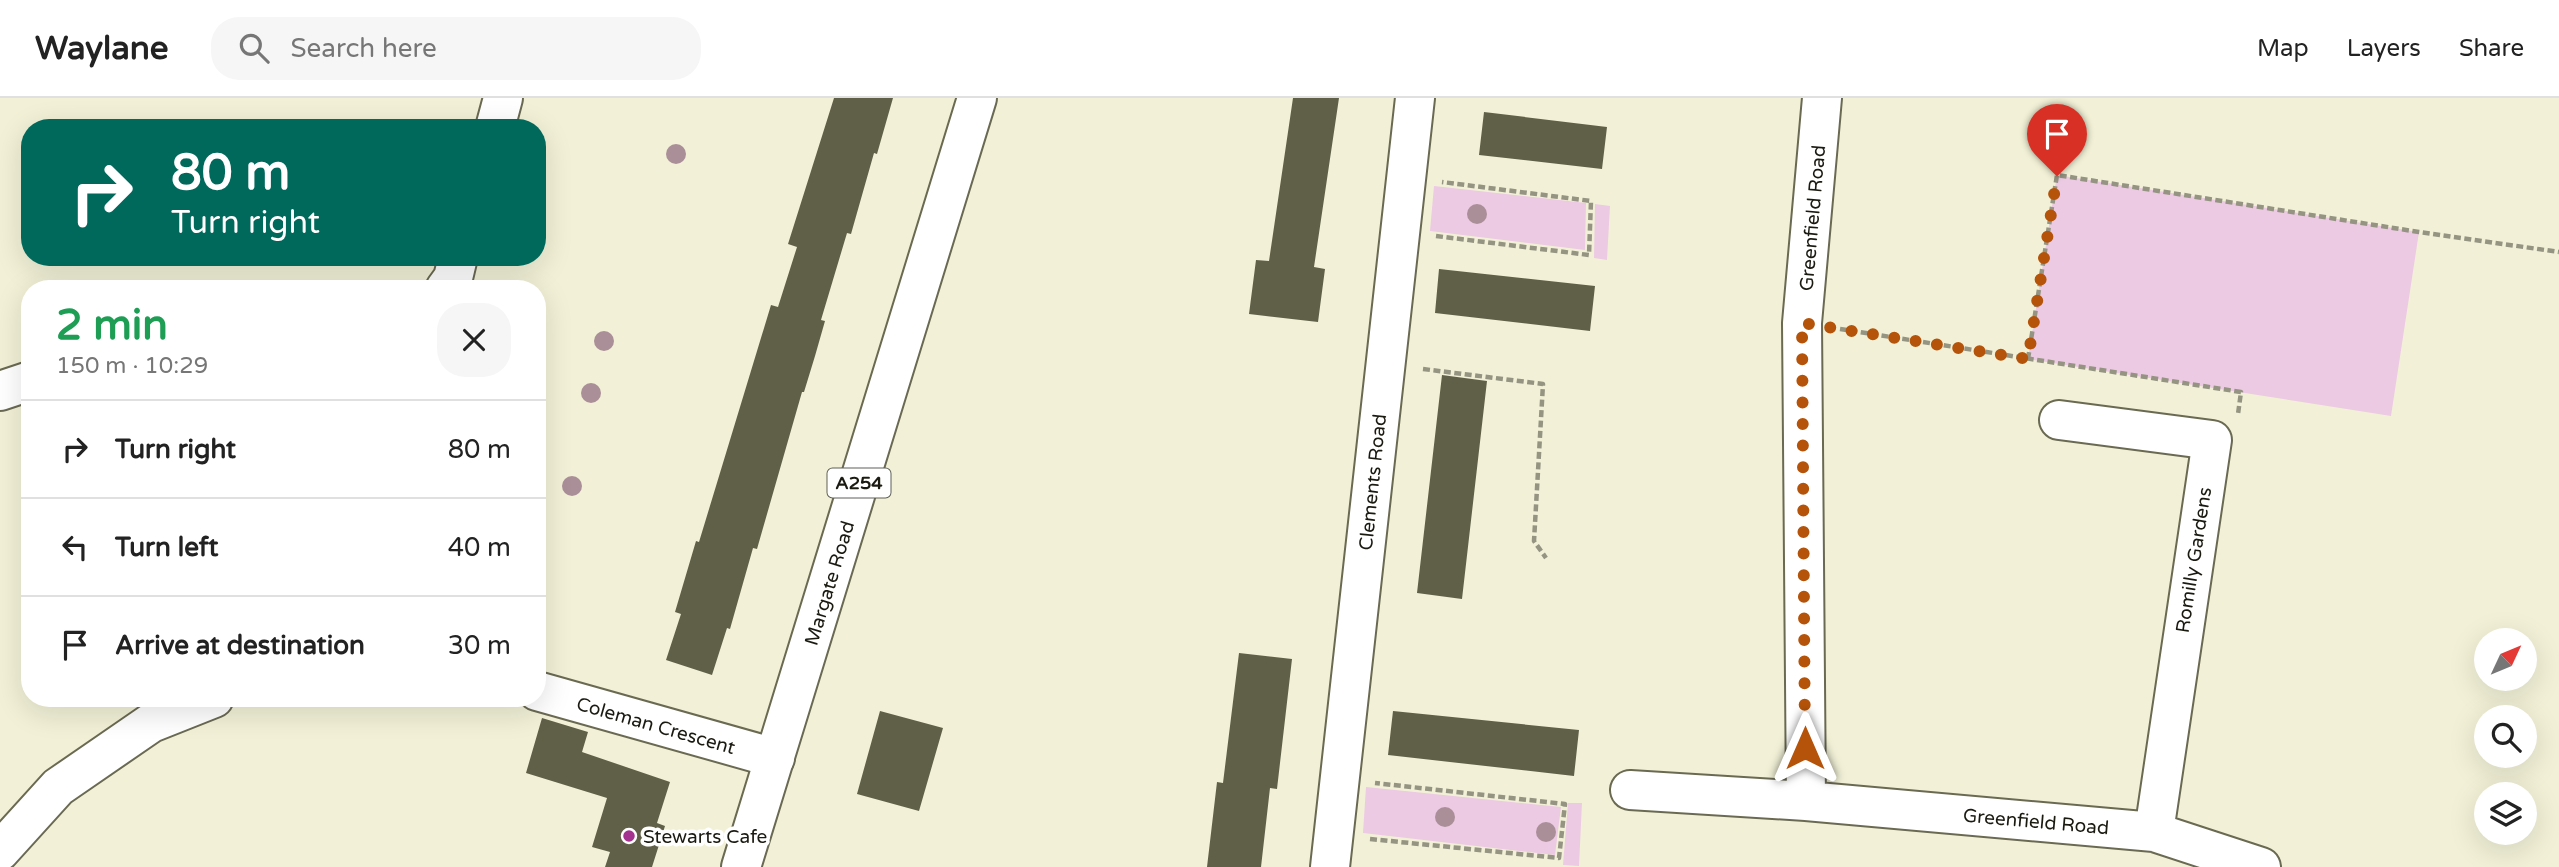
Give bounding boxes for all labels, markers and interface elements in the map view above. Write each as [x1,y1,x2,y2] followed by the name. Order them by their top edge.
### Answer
[211,17,701,80] search box
[35,29,169,68] text: Waylane
[235,29,273,67] icon: search
[291,33,437,64] text: Search here
[2257,34,2309,63] text: Map
[2347,34,2421,63] text: Layers
[2459,34,2524,63] text: Share
[2027,104,2087,176] pin
[2038,115,2076,153] icon: arrive
[171,144,290,203] text: 80 m
[1796,144,1830,292] street label: Greenfield Road
[56,147,147,238] icon: right
[171,204,320,242] text: Turn right
[56,300,168,351] text: 2 min
[437,303,511,377] button: close
[56,352,208,380] text: 150 m · 10:29
[1355,413,1391,552] street label: Clements Road
[56,430,94,468] icon: right
[115,434,236,465] text: Turn right
[448,434,511,465] text: 80 m
[828,468,890,498] road number: A254
[2172,486,2216,635] street label: Romilly Gardens
[801,518,859,648] street label: Margate Road
[56,528,94,566] icon: left
[115,532,218,563] text: Turn left
[448,532,511,563] text: 40 m
[56,626,94,664] icon: arrive
[2474,628,2538,691] north arrow
[2474,628,2537,845] map controls
[115,630,365,661] text: Arrive at destination
[448,630,511,661] text: 30 m
[574,693,738,759] street label: Coleman Crescent
[2474,705,2537,768] button: search
[1768,711,1842,785] position arrow
[2474,782,2537,845] button: layers
[1962,805,2110,839] street label: Greenfield Road
[643,826,767,848] place label: Stewarts Cafe
[621,828,637,844] marker: Stewarts Cafe

